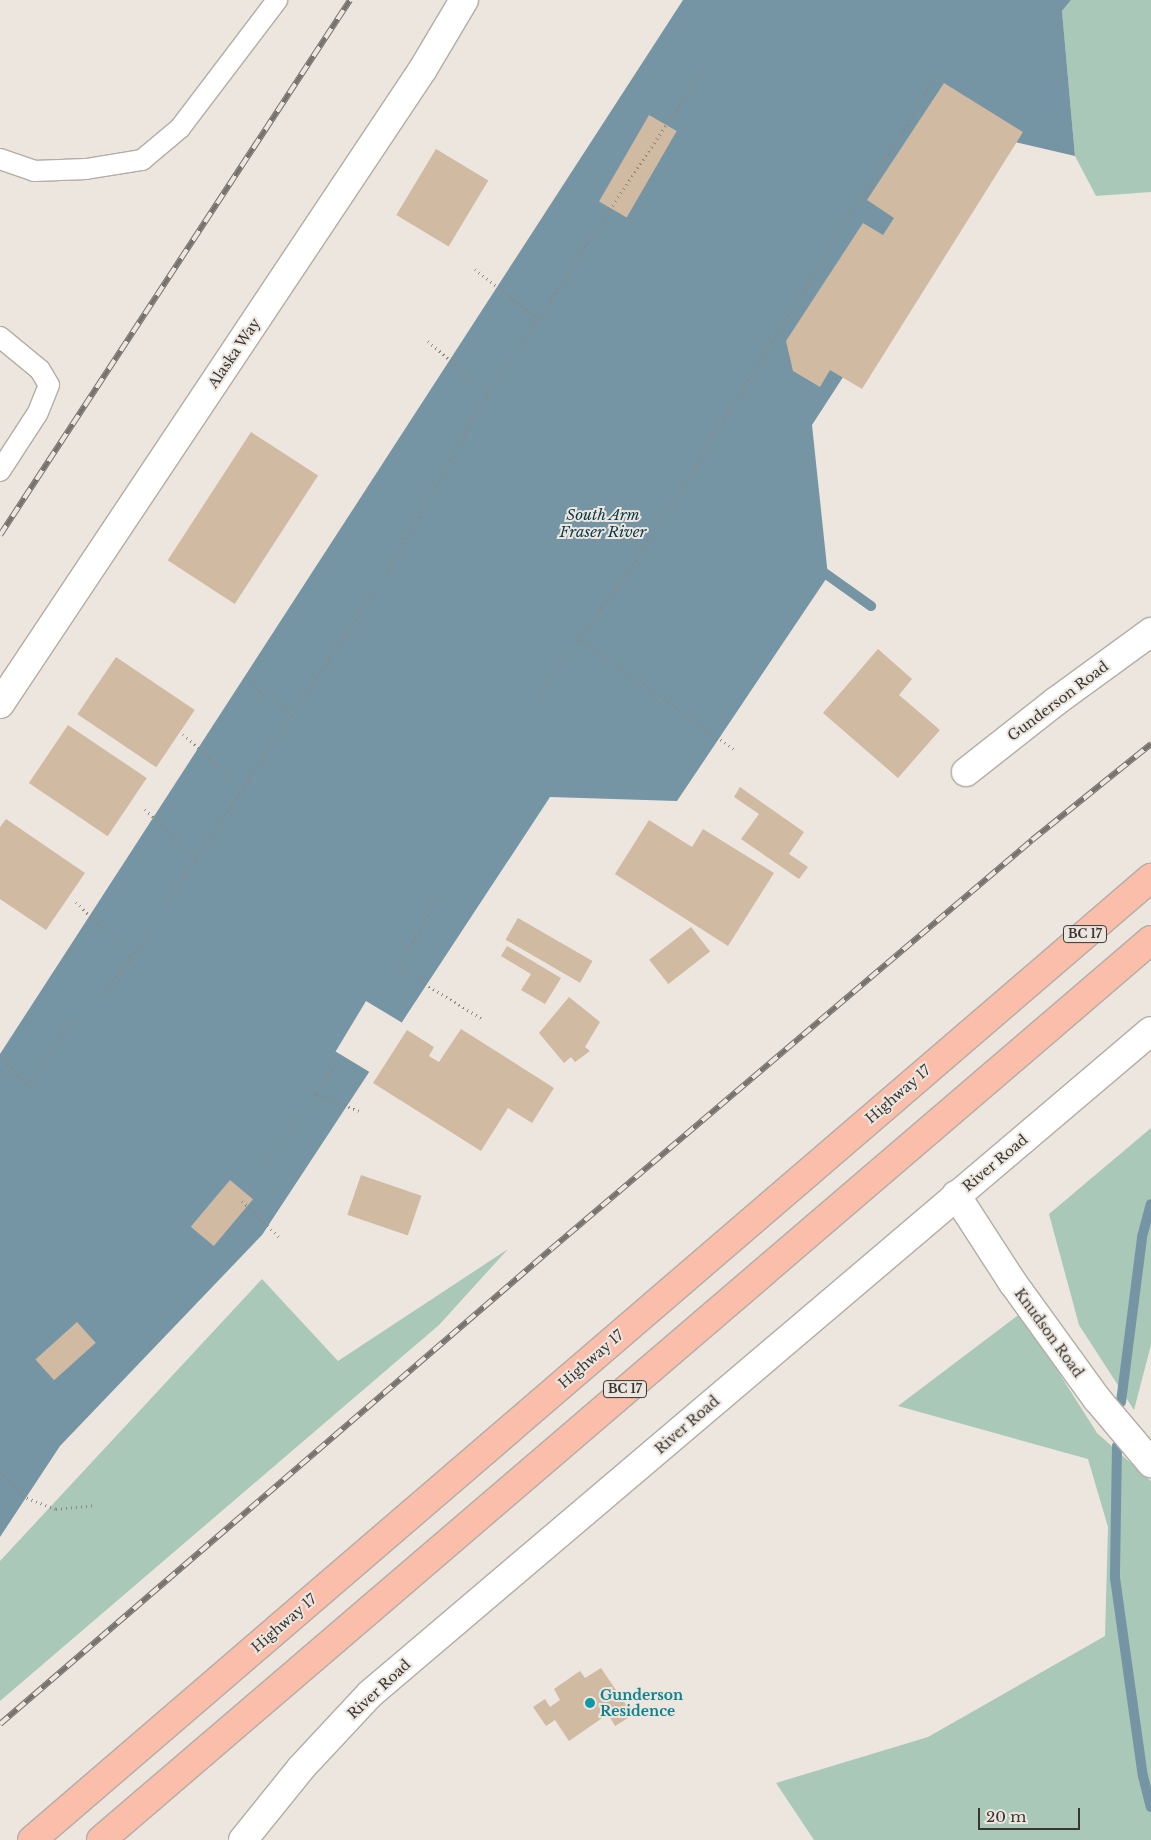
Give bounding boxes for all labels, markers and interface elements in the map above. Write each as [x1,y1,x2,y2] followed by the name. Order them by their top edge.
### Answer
[204,315,264,391] street label: Alaska Way
[559,505,647,540] water label: South Arm Fraser River
[1004,658,1112,744] street label: Gunderson Road
[1062,924,1108,944] road number: BC 17
[862,1061,934,1127] street label: Highway 17
[959,1131,1031,1195] street label: River Road
[1011,1285,1087,1381] street label: Knudson Road
[555,1326,627,1392] street label: Highway 17
[602,1380,648,1398] road number: BC 17
[651,1392,723,1458] street label: River Road
[248,1590,320,1656] street label: Highway 17
[344,1656,414,1722] street label: River Road
[600,1687,683,1720] place label: Gunderson Residence
[584,1697,596,1709] marker: Gunderson Residence
[981,1798,1084,1830] scale bar
[986,1807,1026,1826] text: 20 m

